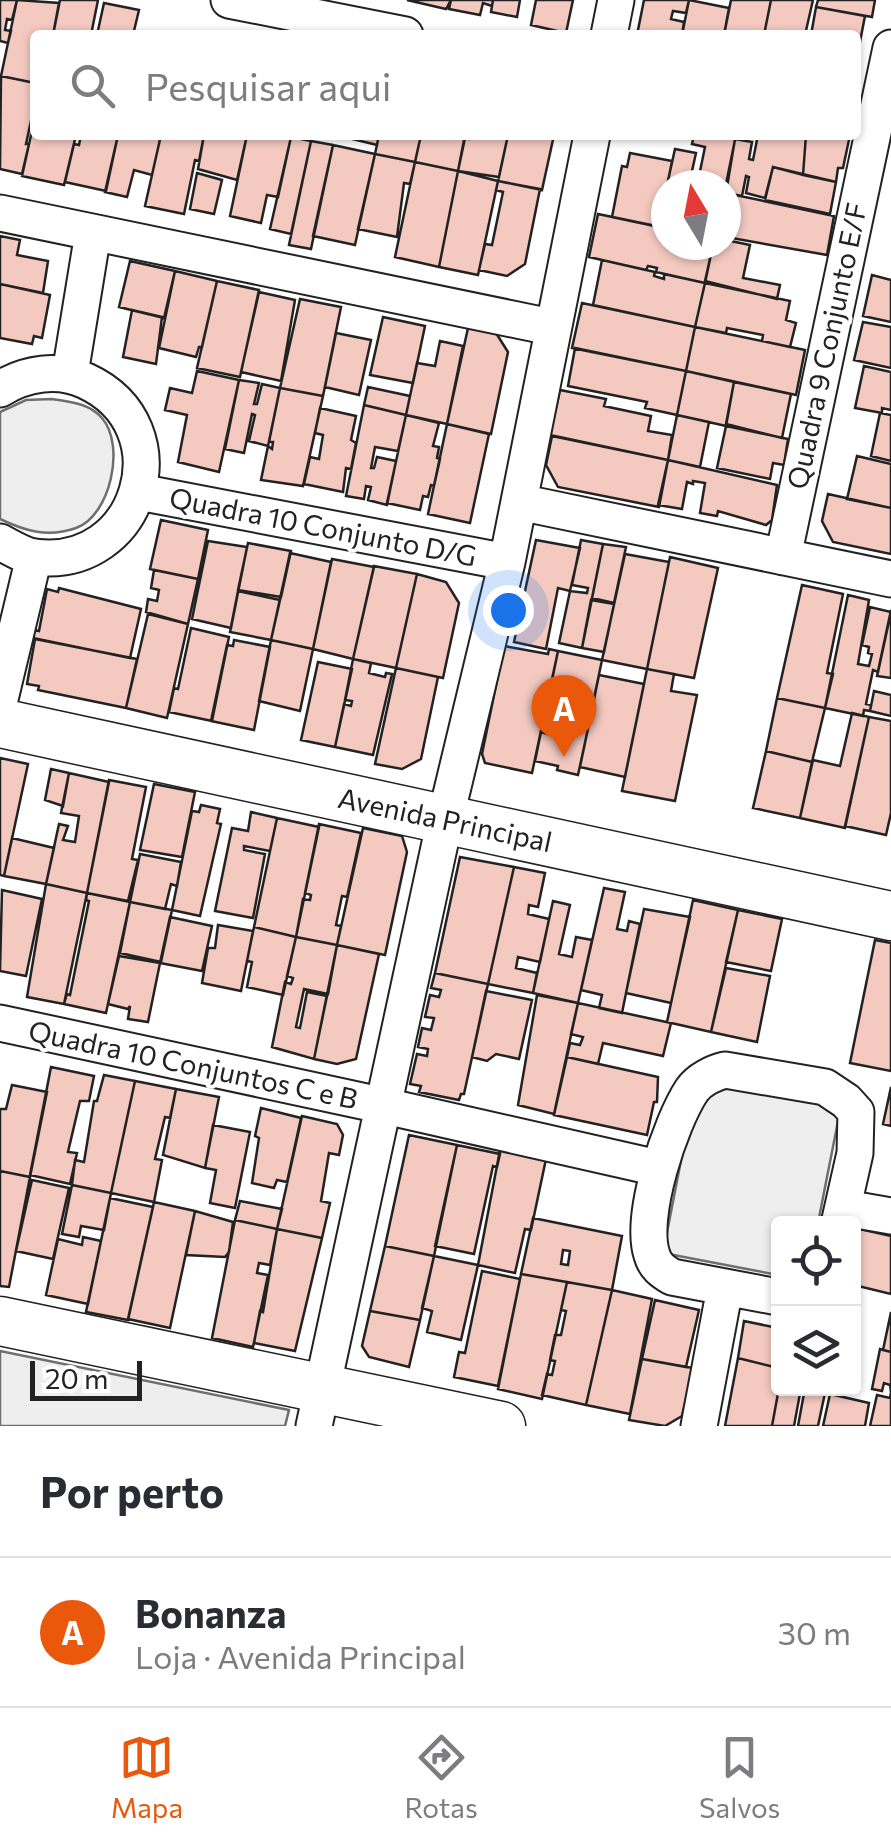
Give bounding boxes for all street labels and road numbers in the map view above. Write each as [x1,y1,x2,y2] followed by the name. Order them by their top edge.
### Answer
[779,200,873,492] street label: Quadra 9 Conjunto E/F
[167,480,480,572] street label: Quadra 10 Conjunto D/G
[335,780,555,858] street label: Avenida Principal
[26,1013,361,1115] street label: Quadra 10 Conjuntos C e B

